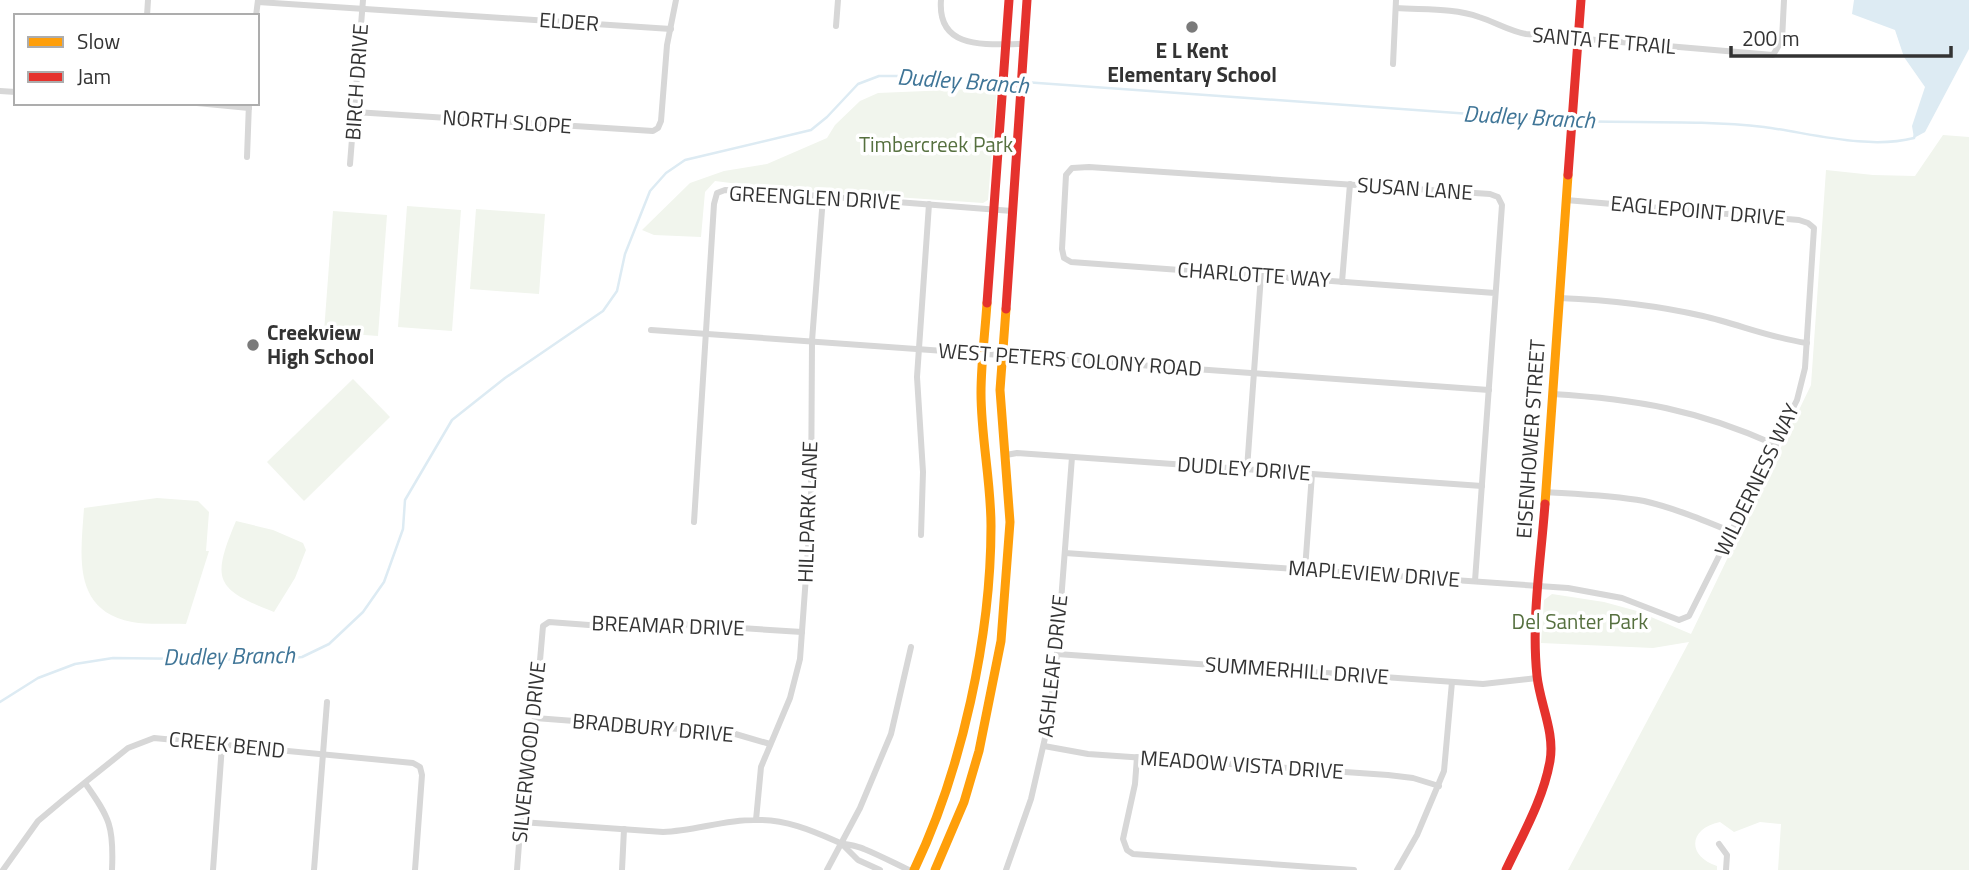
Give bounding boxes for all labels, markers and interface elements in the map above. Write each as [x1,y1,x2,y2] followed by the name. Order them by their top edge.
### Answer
[538,3,600,39] street label: ELDER
[14,14,259,105] legend
[1731,14,1952,58] scale bar
[1531,18,1677,62] street label: SANTA FE TRAIL
[1184,19,1200,35] marker: E L Kent Elementary School
[1742,22,1799,54] text: 200 m
[336,23,376,141] street label: BIRCH DRIVE
[77,25,120,57] text: Slow
[1107,34,1277,90] place label: E L Kent Elementary School
[896,58,1031,103] water label: Dudley Branch
[77,60,111,92] text: Jam
[1462,96,1596,137] water label: Dudley Branch
[441,101,573,141] street label: NORTH SLOPE
[859,128,1013,160] park label: Timbercreek Park
[1356,168,1474,208] street label: SUSAN LANE
[728,177,902,217] street label: GREENGLEN DRIVE
[1609,186,1787,234] street label: EAGLEPOINT DRIVE
[1176,253,1332,295] street label: CHARLOTTE WAY
[267,316,375,372] place label: Creekview High School
[937,334,1203,384] street label: WEST PETERS COLONY ROAD
[245,337,261,353] marker: Creekview High School
[1507,338,1553,539] street label: EISENHOWER STREET
[1705,397,1807,561] street label: WILDERNESS WAY
[789,441,825,583] street label: HILLPARK LANE
[1176,447,1312,489] street label: DUDLEY DRIVE
[1287,551,1461,595] street label: MAPLEVIEW DRIVE
[1029,593,1075,739] street label: ASHLEAF DRIVE
[1512,605,1648,637] park label: Del Santer Park
[591,606,745,644] street label: BREAMAR DRIVE
[163,637,296,674] water label: Dudley Branch
[1204,648,1390,692] street label: SUMMERHILL DRIVE
[503,660,553,844] street label: SILVERWOOD DRIVE
[571,704,735,750] street label: BRADBURY DRIVE
[168,722,287,766] street label: CREEK BEND
[1139,741,1345,787] street label: MEADOW VISTA DRIVE

